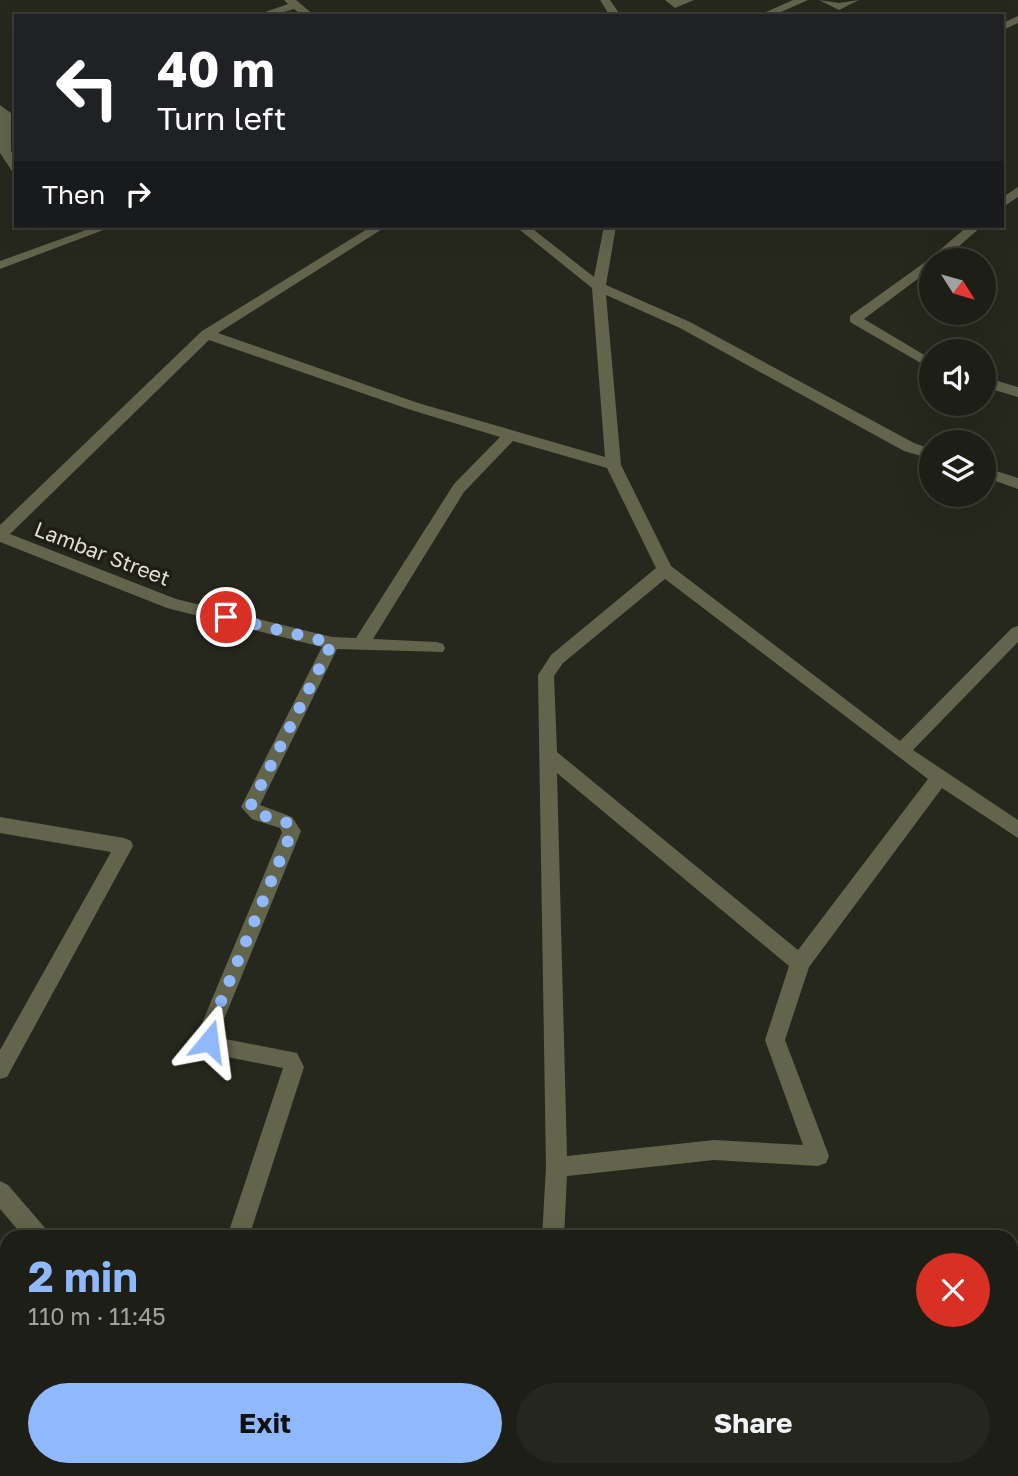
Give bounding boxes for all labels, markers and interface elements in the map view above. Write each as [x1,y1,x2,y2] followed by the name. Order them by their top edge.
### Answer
[157,39,275,98] text: 40 m
[42,42,133,133] icon: left
[157,99,286,137] text: Turn left
[119,175,157,213] icon: right
[42,179,105,210] text: Then
[919,248,996,326] north arrow
[919,248,996,507] map controls
[919,339,996,416] button: sound
[919,430,996,507] button: layers
[31,515,174,591] street label: Lambar Street
[196,587,256,647] pin
[207,598,245,636] icon: arrive
[172,1004,246,1078] position arrow
[28,1251,138,1301] text: 2 min
[916,1253,990,1327] button: close
[28,1302,166,1330] text: 110 m · 11:45
[28,1383,502,1463] button: Exit
[516,1383,990,1463] button: Share

